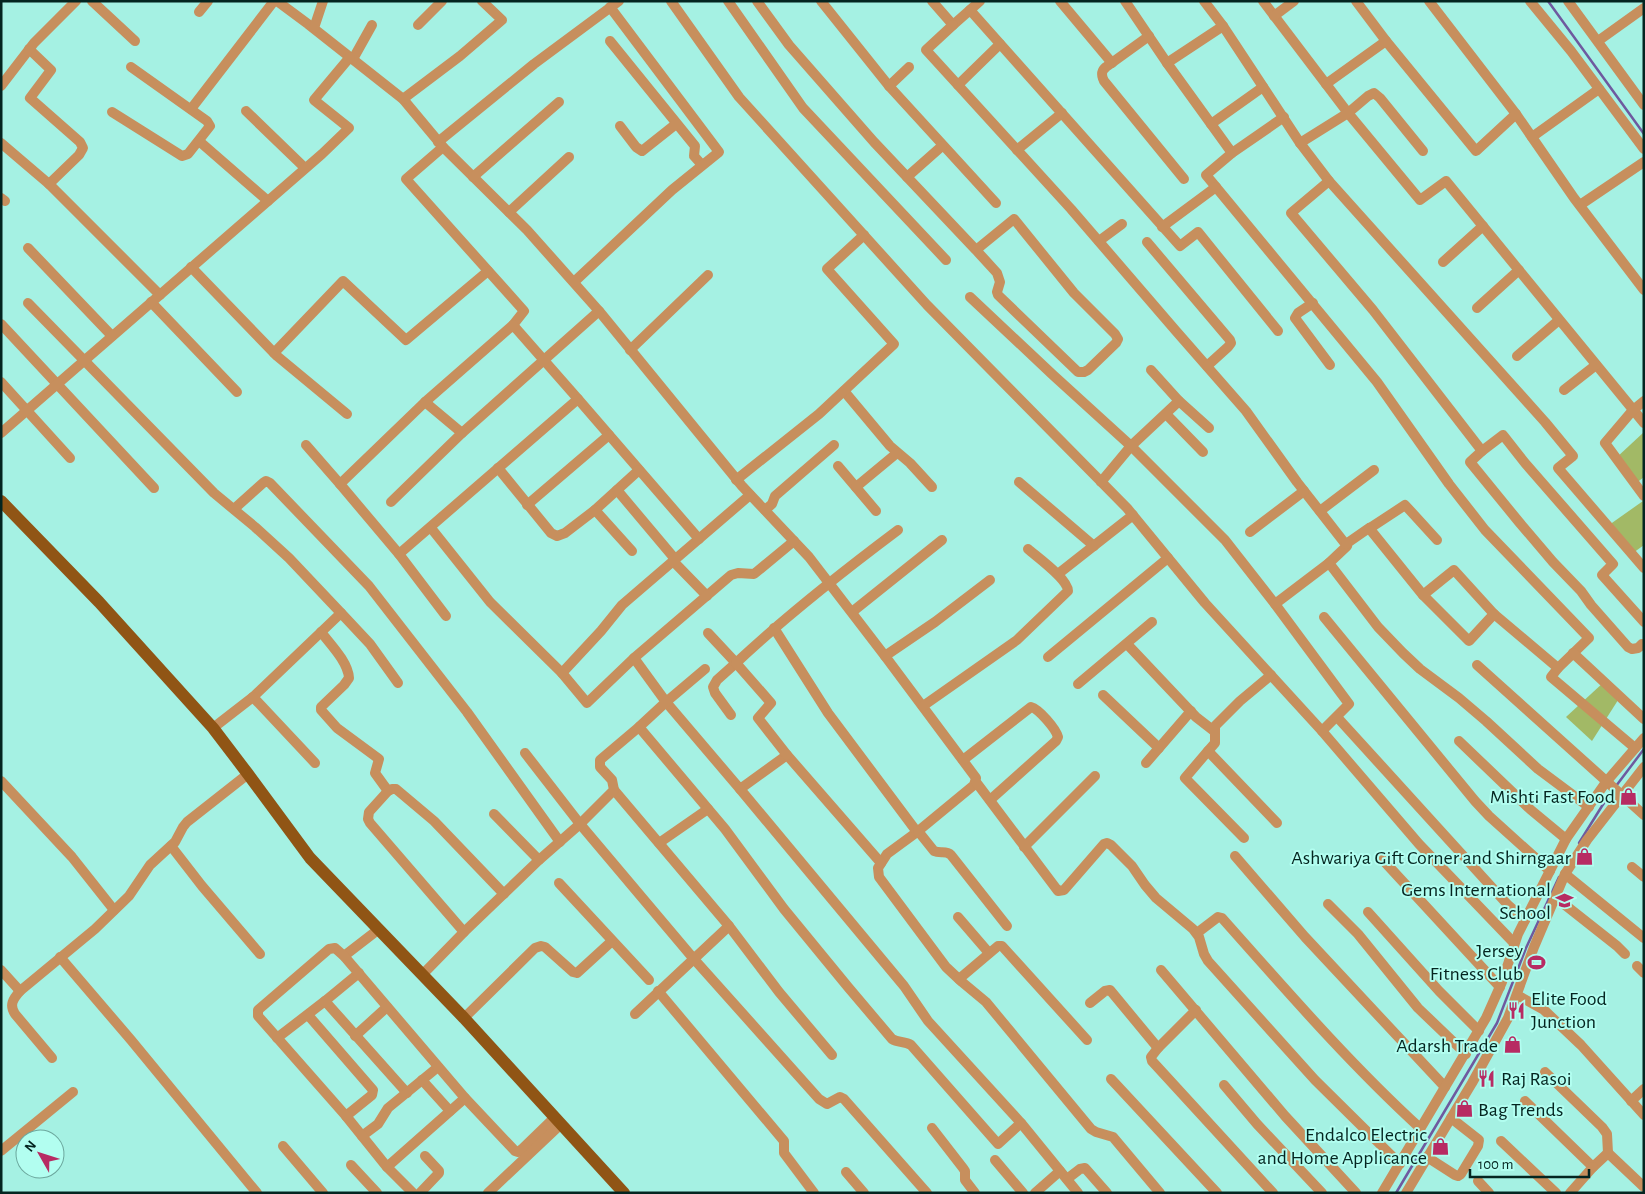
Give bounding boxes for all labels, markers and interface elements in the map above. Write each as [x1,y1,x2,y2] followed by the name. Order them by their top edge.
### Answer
[1619,786,1639,806] shop icon: Mishti Fast Food
[1490,787,1615,807] place label: Mishti Fast Food
[1575,847,1595,867] shop icon: Ashwariya Gift Corner and Shirngaar
[1291,848,1572,868] place label: Ashwariya Gift Corner and Shirngaar
[1401,880,1551,923] place label: Gems International School
[1555,891,1575,911] school or university icon: Gems International School
[1430,941,1523,984] place label: Jersey Fitness Club
[1527,952,1547,972] sports icon: Jersey Fitness Club
[1531,989,1607,1032] place label: Elite Food Junction
[1507,1000,1527,1020] restaurant icon: Elite Food Junction
[1502,1035,1522,1055] shop icon: Adarsh Trade
[1396,1036,1498,1056] place label: Adarsh Trade
[1477,1068,1497,1088] restaurant icon: Raj Rasoi
[1501,1069,1572,1089] place label: Raj Rasoi
[1454,1099,1474,1119] shop icon: Bag Trends
[1478,1100,1563,1120] place label: Bag Trends
[1257,1125,1427,1168] place label: Endalco Electric and Home Applicance
[15,1129,65,1179] north arrow
[1431,1136,1451,1156] shop icon: Endalco Electric and Home Applicance
[22,1138,39,1155] text: N
[1470,1146,1589,1178] scale bar
[1478,1157,1513,1172] text: 100 m

